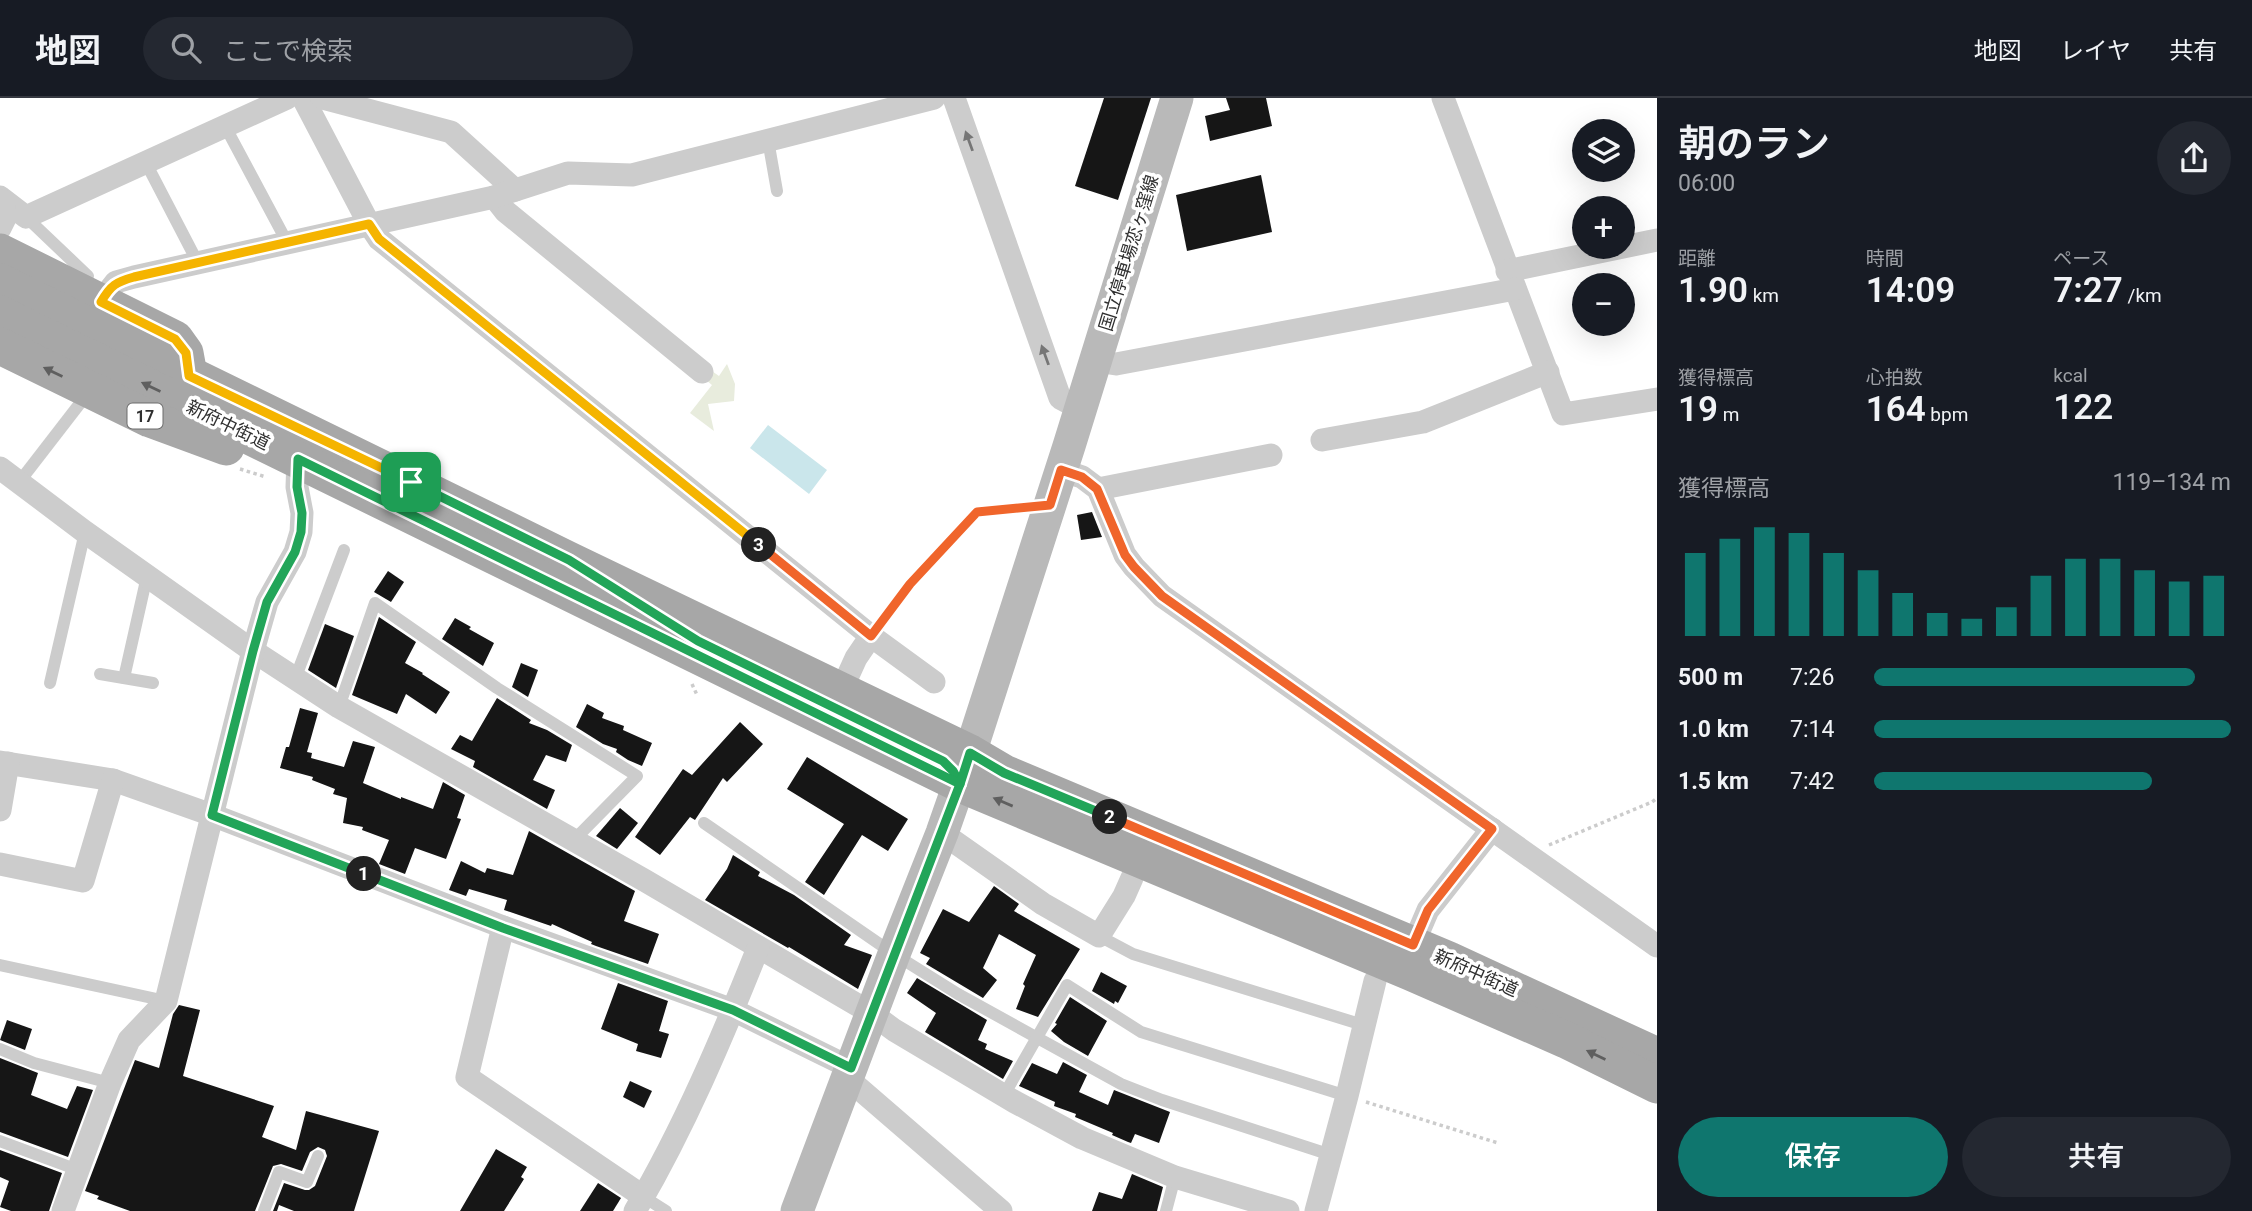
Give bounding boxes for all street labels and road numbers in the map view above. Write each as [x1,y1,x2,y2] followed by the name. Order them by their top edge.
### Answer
[1095,172,1162,333] street label: 国立停車場恋ヶ窪線
[183,395,273,454] street label: 新府中街道
[128,404,162,428] road number: 17
[1431,945,1522,1000] street label: 新府中街道

